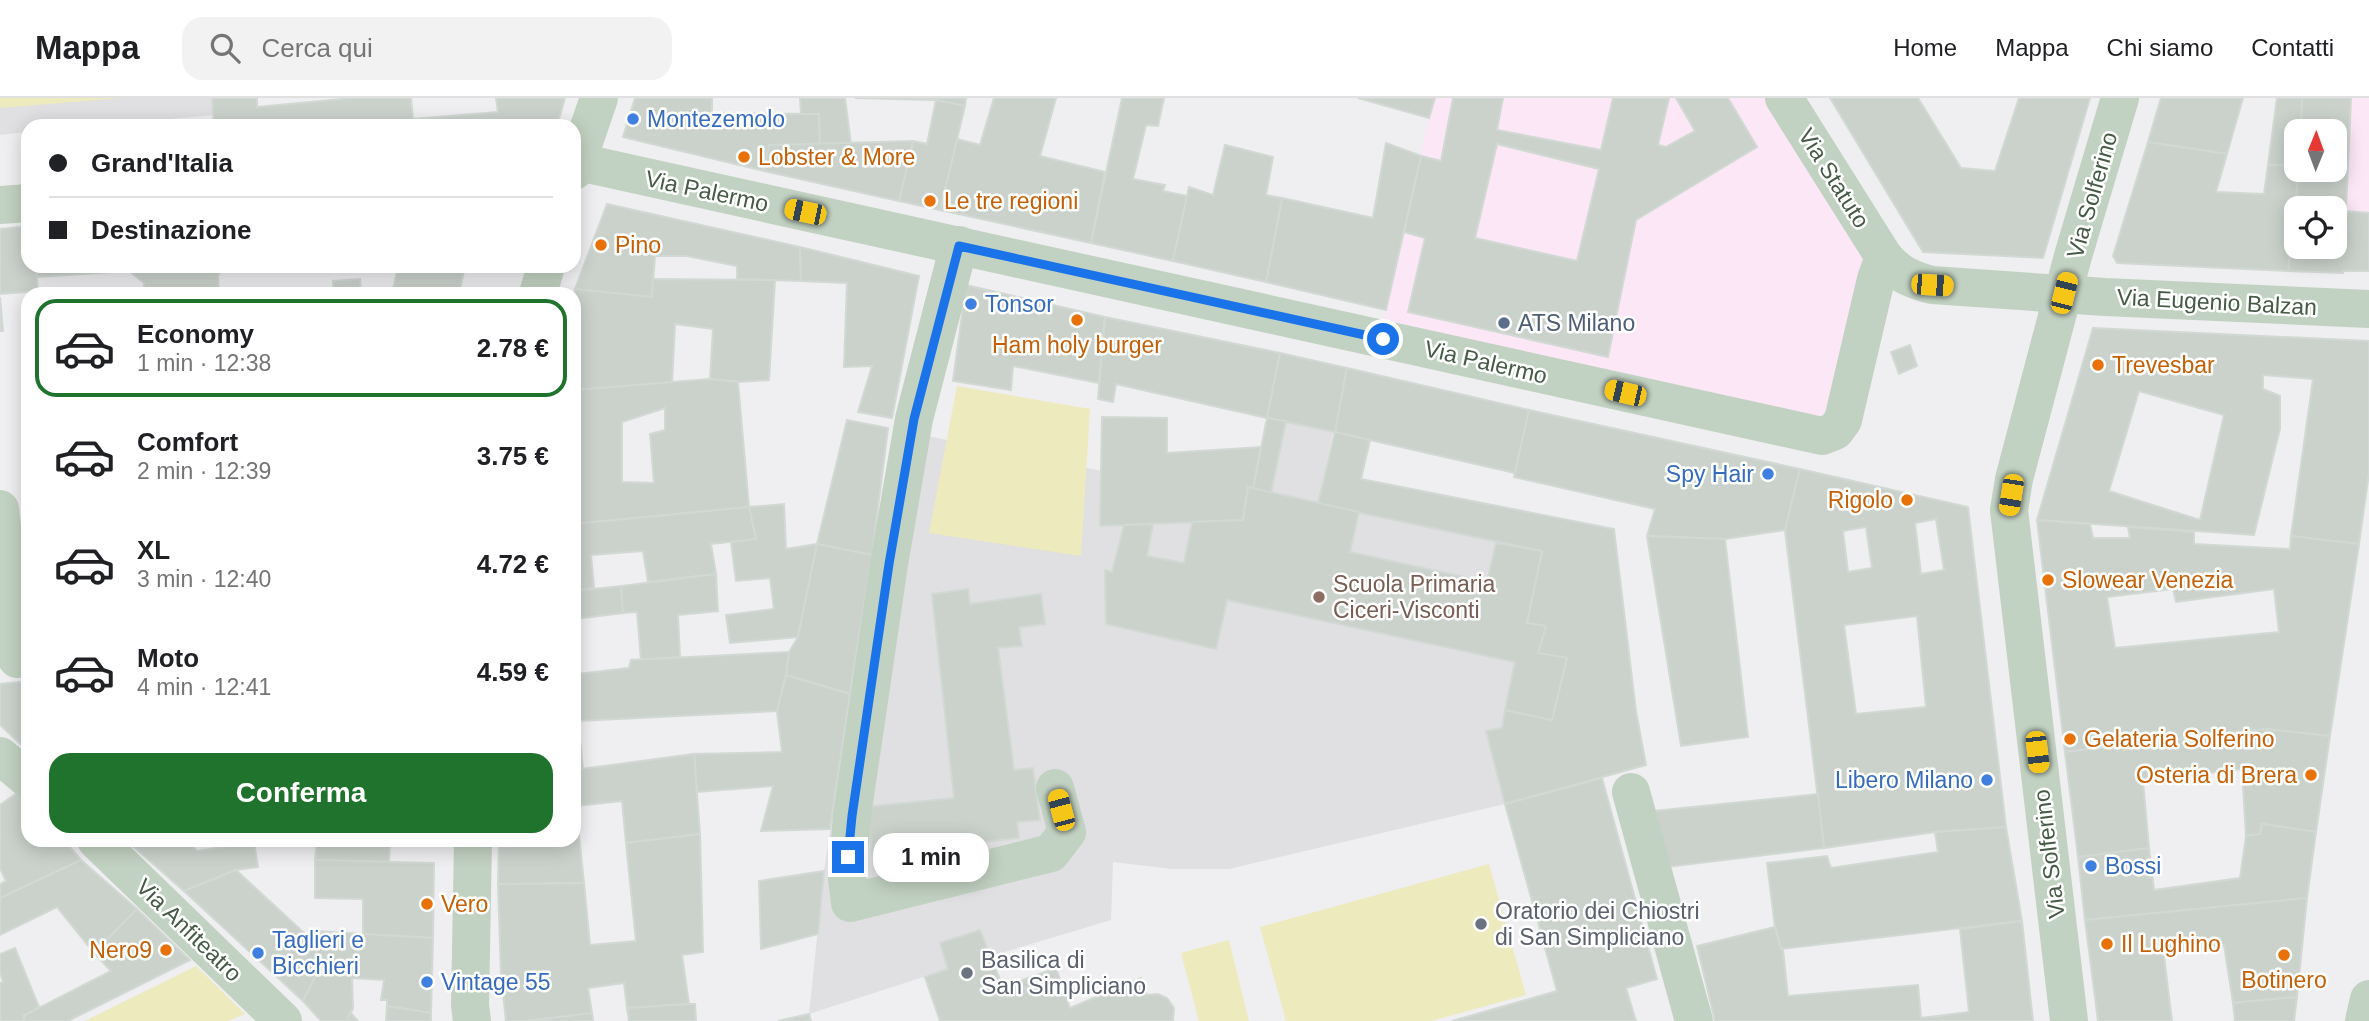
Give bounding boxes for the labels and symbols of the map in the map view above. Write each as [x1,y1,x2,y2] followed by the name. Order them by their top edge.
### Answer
[647,106,785,132] place label: Montezemolo
[625,111,641,127] marker: Montezemolo
[2284,119,2347,182] north arrow
[1793,124,1875,232] street label: Via Statuto
[2062,129,2122,261] street label: Via Solferino
[758,144,915,170] place label: Lobster & More
[736,149,752,165] marker: Lobster & More
[643,165,771,217] street label: Via Palermo
[944,188,1078,214] place label: Le tre regioni
[922,193,938,209] marker: Le tre regioni
[783,197,828,227] car
[615,232,661,258] place label: Pino
[593,237,609,253] marker: Pino
[2049,270,2080,316] car
[1911,273,1954,297] car
[2116,284,2318,320] street label: Via Eugenio Balzan
[985,291,1054,317] place label: Tonsor
[963,296,979,312] marker: Tonsor
[1518,310,1635,336] place label: ATS Milano
[1069,312,1085,328] marker: Ham holy burger
[1496,315,1512,331] marker: ATS Milano
[1367,323,1399,355] route start
[992,332,1162,358] place label: Ham holy burger
[1422,335,1550,389] street label: Via Palermo
[2112,352,2215,378] place label: Trevesbar
[2090,357,2106,373] marker: Trevesbar
[1603,378,1648,408] car
[1666,461,1754,487] place label: Spy Hair
[1760,466,1776,482] marker: Spy Hair
[1998,473,2025,517] car
[1828,487,1893,513] place label: Rigolo
[1899,492,1915,508] marker: Rigolo
[2062,567,2234,593] place label: Slowear Venezia
[1333,571,1496,623] place label: Scuola Primaria Ciceri-Visconti
[2040,572,2056,588] marker: Slowear Venezia
[1311,589,1327,605] marker: Scuola Primaria Ciceri-Visconti
[2084,726,2275,752] place label: Gelateria Solferino
[2025,730,2050,774] car
[2062,731,2078,747] marker: Gelateria Solferino
[2136,762,2297,788] place label: Osteria di Brera
[1835,767,1973,793] place label: Libero Milano
[2303,767,2319,783] marker: Osteria di Brera
[1979,772,1995,788] marker: Libero Milano
[1046,787,1077,833] car
[2028,788,2070,920] street label: Via Solferino
[872,832,988,882] callout: 1 min
[832,841,864,873] route end
[2105,853,2161,879] place label: Bossi
[2083,858,2099,874] marker: Bossi
[131,873,247,987] street label: Via Anfiteatro
[441,891,488,917] place label: Vero
[419,896,435,912] marker: Vero
[1495,898,1700,950] place label: Oratorio dei Chiostri di San Simpliciano
[1473,916,1489,932] marker: Oratorio dei Chiostri di San Simpliciano
[272,927,364,979] place label: Taglieri e Bicchieri
[2121,931,2221,957] place label: Il Lughino
[2099,936,2115,952] marker: Il Lughino
[89,937,152,963] place label: Nero9
[158,942,174,958] marker: Nero9
[250,945,266,961] marker: Taglieri e Bicchieri
[981,947,1146,999] place label: Basilica di San Simpliciano
[2276,947,2292,963] marker: Botinero
[959,965,975,981] marker: Basilica di San Simpliciano
[2241,967,2327,993] place label: Botinero
[441,969,551,995] place label: Vintage 55
[419,974,435,990] marker: Vintage 55

